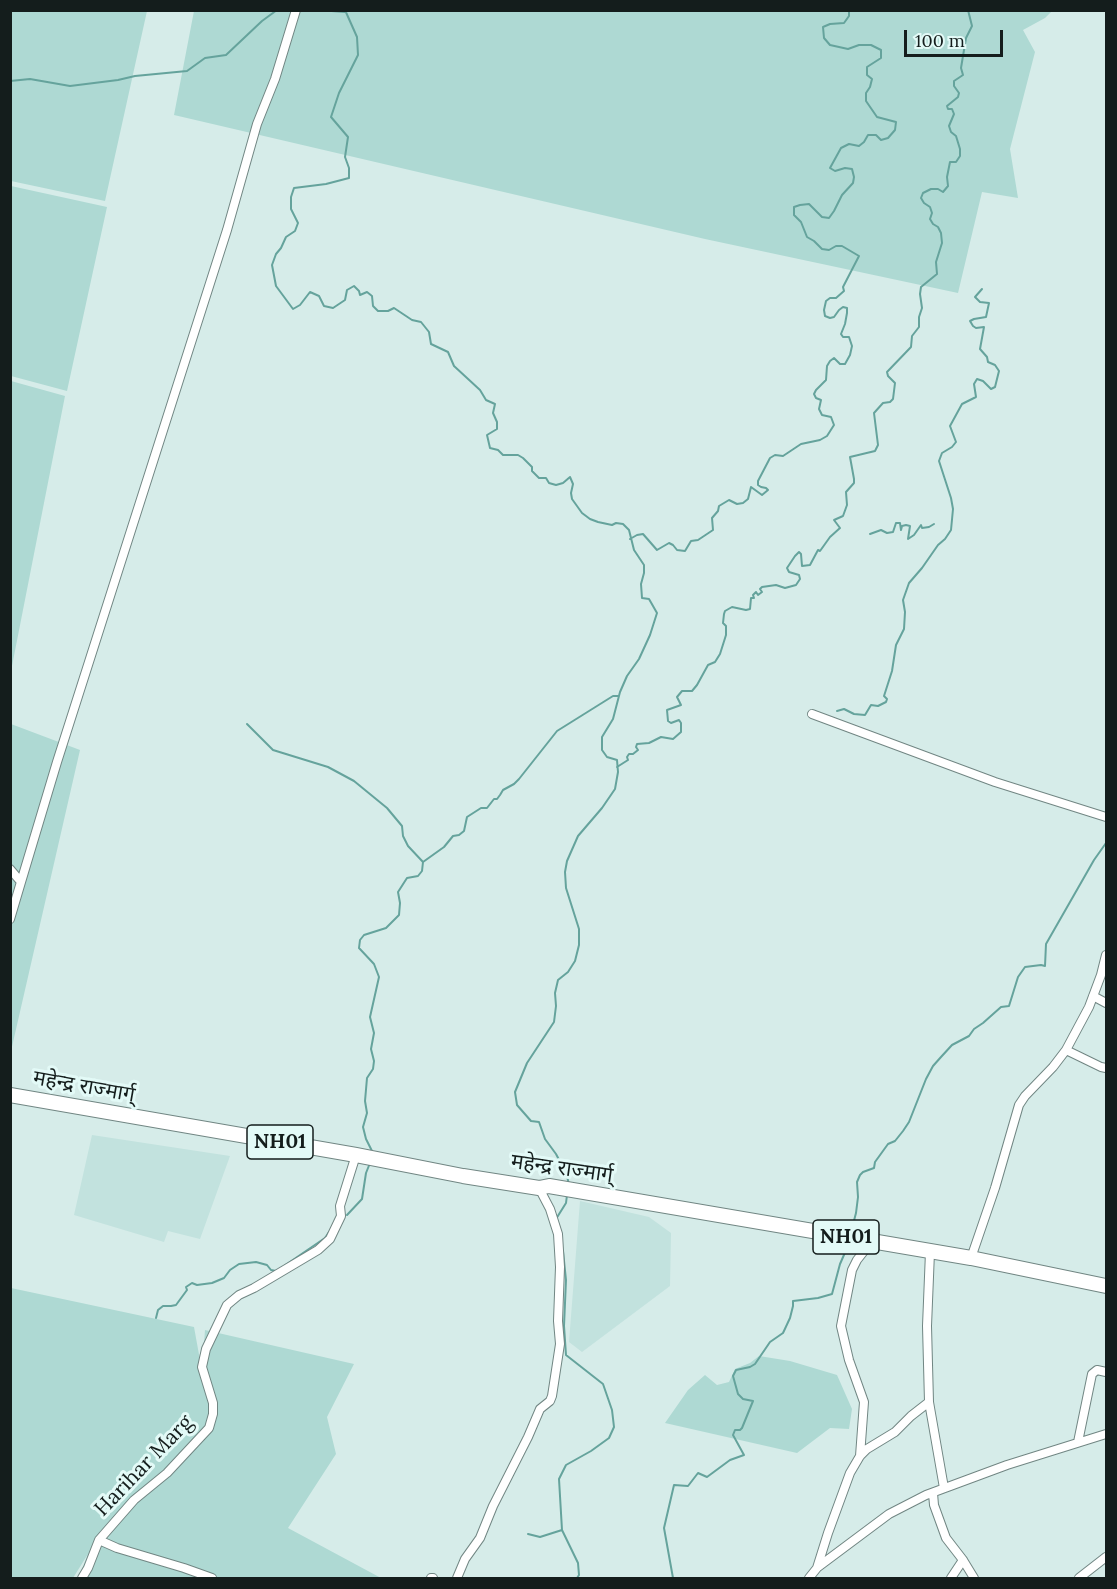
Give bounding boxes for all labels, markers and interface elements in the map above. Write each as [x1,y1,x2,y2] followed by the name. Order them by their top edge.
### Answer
[907,18,1006,56] scale bar
[915,29,965,52] text: 100 m
[31,1066,137,1108] street label: महेन्द्र राज्मार्ग्
[247,1125,313,1159] road number: NH01
[509,1149,615,1189] street label: महेन्द्र राज्मार्ग्
[813,1220,879,1254] road number: NH01
[90,1410,198,1522] street label: Harihar Marg

